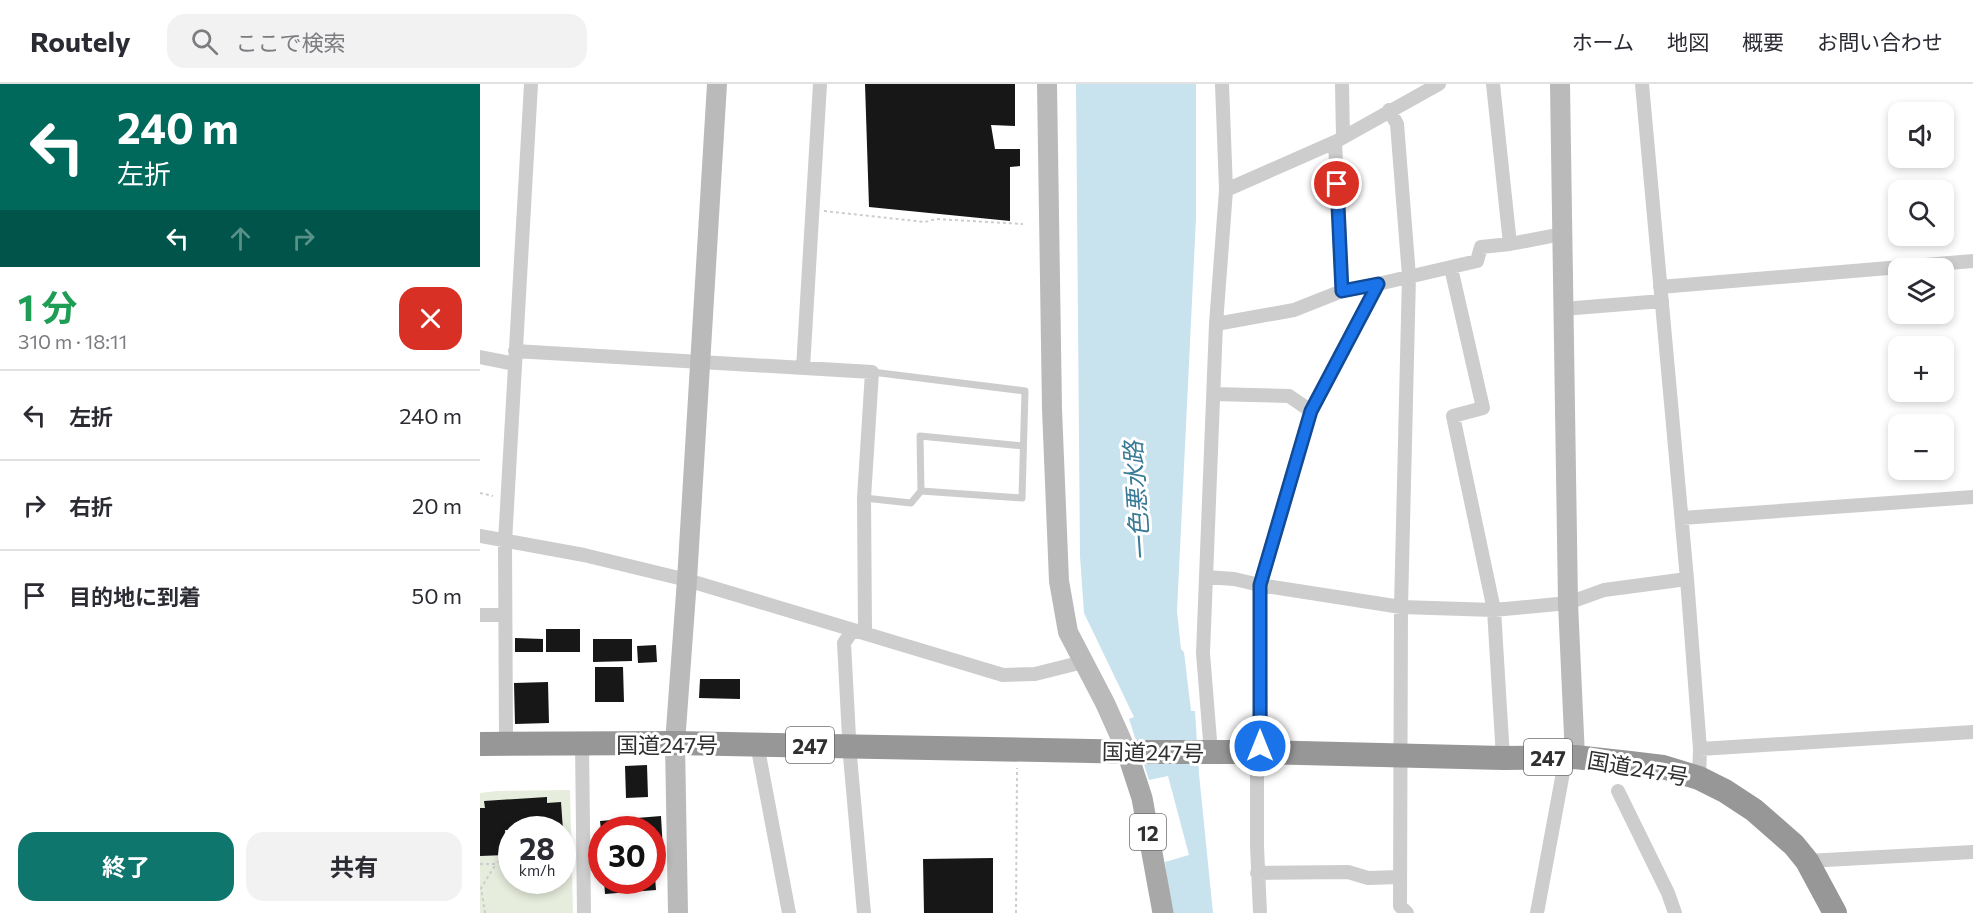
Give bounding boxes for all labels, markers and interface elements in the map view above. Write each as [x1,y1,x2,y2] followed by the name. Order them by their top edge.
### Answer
[167,14,587,68] search box
[30,24,131,58] text: Routely
[188,25,221,58] icon: search
[236,29,346,56] text: ここで検索
[1572,29,1634,54] text: ホーム
[1667,29,1709,54] text: 地図
[1742,29,1784,54] text: 概要
[1817,29,1943,54] text: お問い合わせ
[117,101,239,153] text: 240 m
[1888,102,1954,480] map controls
[1888,102,1954,168] button: sound
[18,108,96,186] icon: left
[117,157,171,190] text: 左折
[1311,158,1362,209] pin
[1320,167,1353,200] icon: arrive
[1888,180,1954,246] button: search
[161,222,194,255] icon: left
[224,222,257,255] icon: ahead
[287,222,320,255] icon: right
[1888,258,1954,324] button: layers
[18,284,77,328] text: 1 分
[399,287,462,350] button: close
[18,329,127,353] text: 310 m · 18:11
[1888,336,1954,402] button: +
[18,399,51,432] icon: left
[399,402,462,429] text: 240 m
[69,403,113,430] text: 左折
[1888,414,1954,480] button: −
[1117,438,1155,562] water label: 一色悪水路
[18,489,51,522] icon: right
[412,492,462,519] text: 20 m
[69,493,113,520] text: 右折
[18,579,51,612] icon: arrive
[412,582,462,609] text: 50 m
[69,583,201,610] text: 目的地に到着
[1228,714,1292,778] position arrow
[786,727,834,763] road number: 247
[616,731,718,758] street label: 国道247号
[1102,738,1204,766] street label: 国道247号
[1524,739,1572,775] road number: 247
[1585,746,1691,790] street label: 国道247号
[1130,814,1166,850] road number: 12
[588,816,666,894] speed limit sign: 30
[519,829,555,866] text: 28
[18,832,234,901] button: 終了
[246,832,462,901] button: 共有
[519,861,555,879] text: km/h

